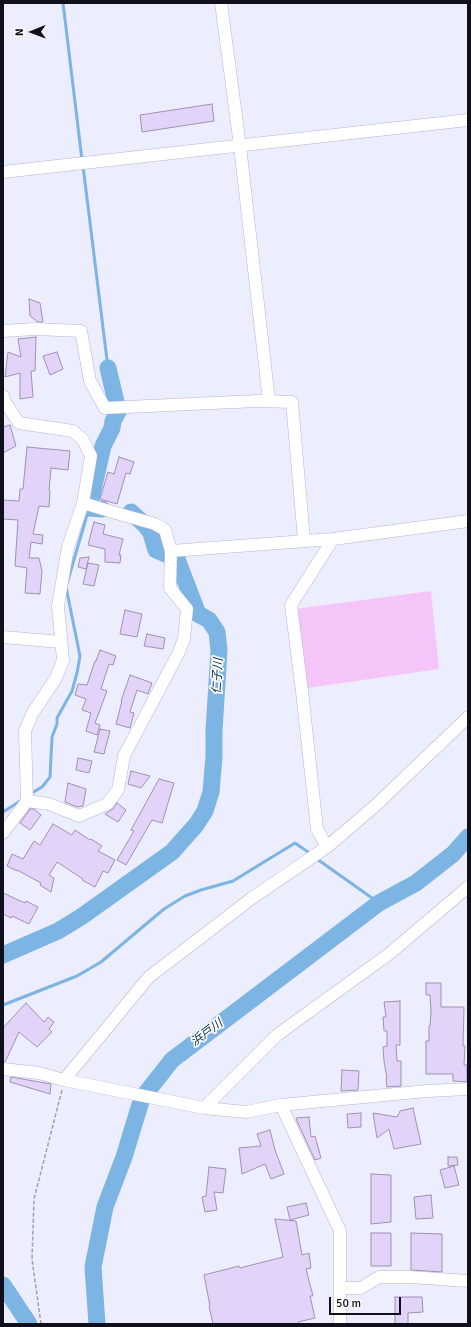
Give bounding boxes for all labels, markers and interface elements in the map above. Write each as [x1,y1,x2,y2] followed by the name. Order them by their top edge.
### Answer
[12,12,52,52] north arrow
[13,28,26,36] text: N
[210,658,226,694] water label: 仁子川
[188,1016,226,1050] water label: 浜戸川
[331,1289,403,1315] scale bar
[336,1296,361,1311] text: 50 m

